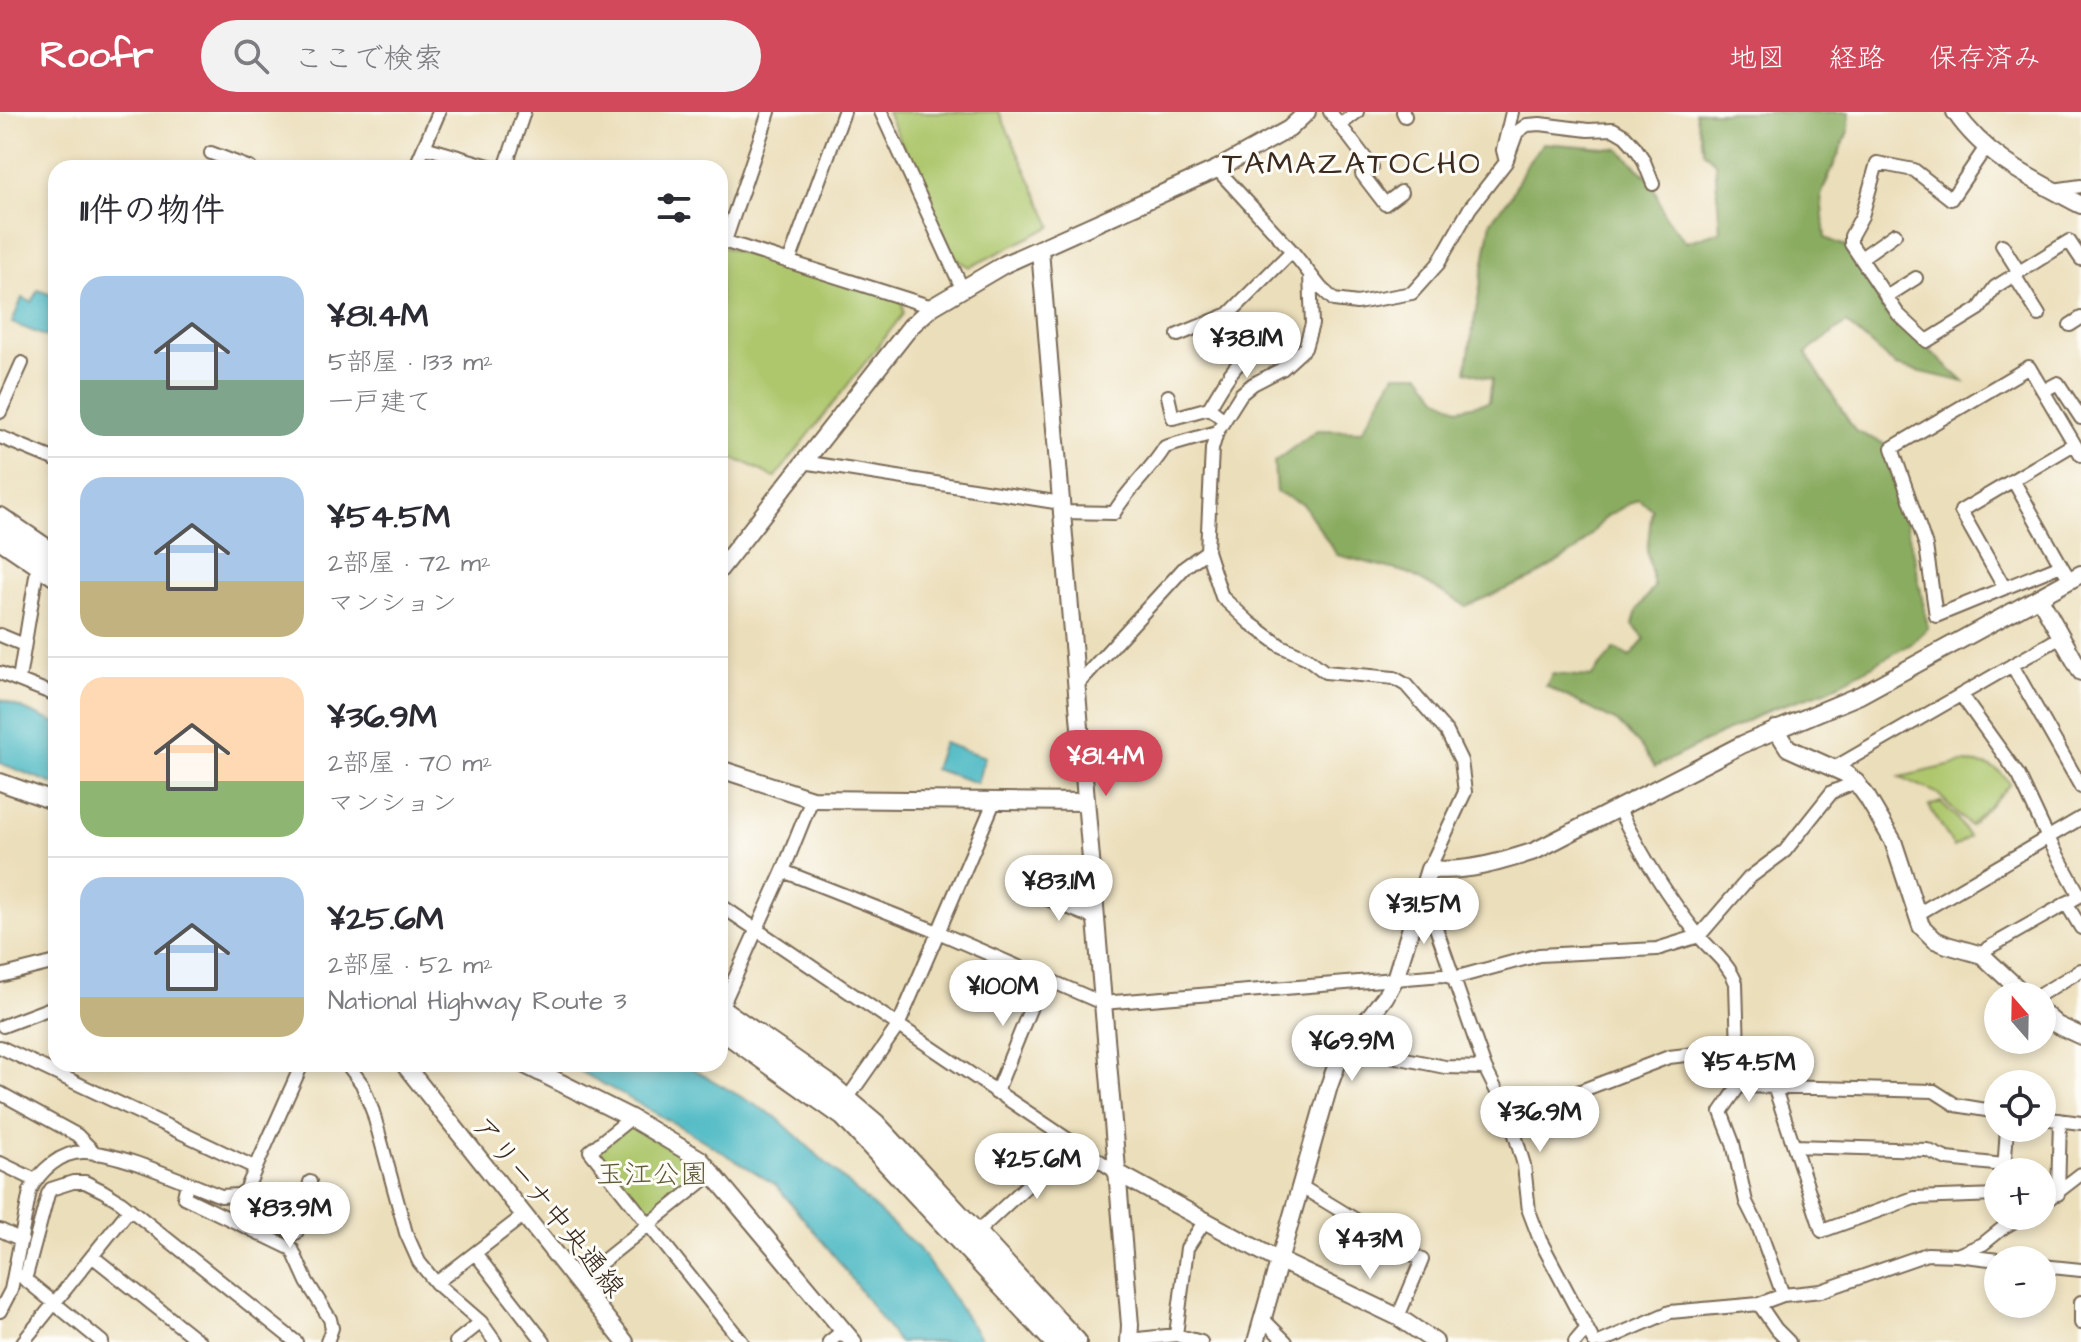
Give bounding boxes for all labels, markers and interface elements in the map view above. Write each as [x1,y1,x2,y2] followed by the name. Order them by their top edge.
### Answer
[201,20,761,92] search box
[40,30,153,82] text: Roofr
[229,34,273,78] icon: search
[293,38,443,80] text: ここで検索
[1729,39,1785,78] text: 地図
[1829,39,1885,78] text: 経路
[1929,39,2041,78] text: 保存済み
[1222,141,1482,186] district label: TAMAZATOCHO
[652,186,696,230] icon: filters
[80,187,225,235] text: 11件の物件
[328,292,429,340] text: ¥81.4M
[144,308,240,404] icon: home
[1182,312,1312,380] pin: ¥38.1M
[1211,320,1283,356] text: ¥38.1M
[328,344,493,380] text: 5部屋 · 133 m²
[328,384,432,420] text: 一戸建て
[328,493,450,541] text: ¥54.5M
[144,509,240,605] icon: home
[328,545,491,581] text: 2部屋 · 72 m²
[328,585,457,621] text: マンション
[328,693,437,741] text: ¥36.9M
[144,709,240,805] icon: home
[1041,730,1171,798] pin: ¥81.4M
[1068,738,1144,774] text: ¥81.4M
[328,745,492,781] text: 2部屋 · 70 m²
[328,785,457,821] text: マンション
[994,855,1124,923] pin: ¥83.1M
[1023,863,1095,899] text: ¥83.1M
[1359,878,1489,946] pin: ¥31.5M
[1387,886,1461,922] text: ¥31.5M
[328,895,444,943] text: ¥25.6M
[144,909,240,1005] icon: home
[328,947,493,983] text: 2部屋 · 52 m²
[947,960,1059,1028] pin: ¥100M
[967,968,1039,1004] text: ¥100M
[1984,982,2056,1054] north arrow
[1984,982,2056,1318] map controls
[328,983,627,1019] text: National Highway Route 3
[1287,1015,1417,1083] pin: ¥69.9M
[1310,1023,1394,1059] text: ¥69.9M
[1684,1036,1814,1104] pin: ¥54.5M
[1702,1044,1796,1080] text: ¥54.5M
[1984,1070,2056,1142] button: locate
[1475,1086,1605,1154] pin: ¥36.9M
[1498,1094,1582,1130] text: ¥36.9M
[462,1108,633,1306] street label: アリーナ中央通線
[972,1133,1102,1201] pin: ¥25.6M
[993,1141,1081,1177] text: ¥25.6M
[596,1155,708,1194] park label: 玉江公園
[1984,1158,2056,1230] button: +
[225,1182,355,1250] pin: ¥83.9M
[248,1190,332,1226] text: ¥83.9M
[1323,1213,1417,1281] pin: ¥43M
[1337,1221,1403,1257] text: ¥43M
[1984,1246,2056,1318] button: −

